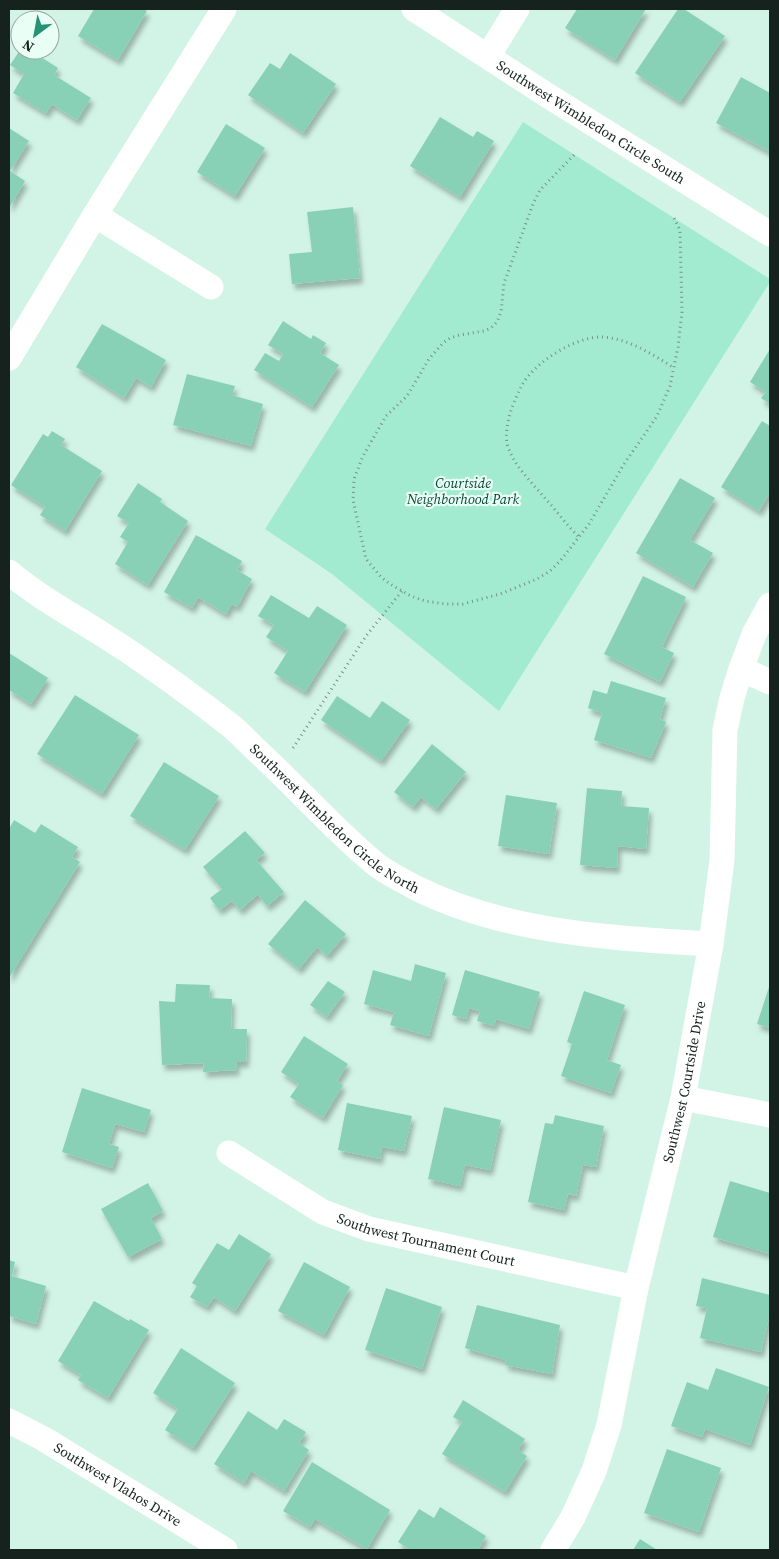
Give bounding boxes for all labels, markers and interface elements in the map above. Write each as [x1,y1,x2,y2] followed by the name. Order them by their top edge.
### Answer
[10,10,60,60] north arrow
[18,35,38,57] text: N
[493,55,689,189] street label: Southwest Wimbledon Circle South
[406,473,519,509] park label: Courtside Neighborhood Park
[246,739,423,898] street label: Southwest Wimbledon Circle North
[657,999,710,1165] street label: Southwest Courtside Drive
[334,1208,517,1271] street label: Southwest Tournament Court
[50,1438,185,1531] street label: Southwest Vlahos Drive

